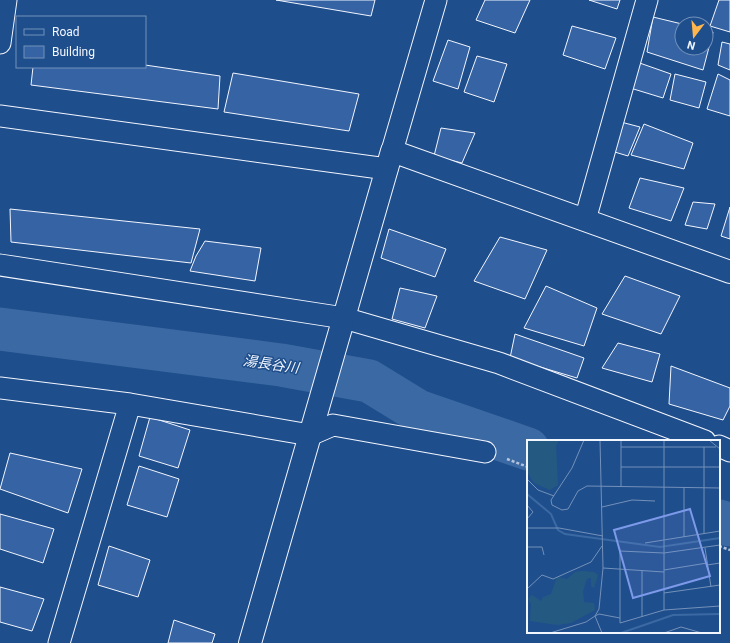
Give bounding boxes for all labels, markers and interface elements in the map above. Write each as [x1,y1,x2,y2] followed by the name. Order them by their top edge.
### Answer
[16,16,146,68] legend
[674,16,714,56] north arrow
[52,25,80,39] text: Road
[686,38,697,52] text: N
[52,45,95,59] text: Building
[242,352,302,376] water label: 湯長谷川
[527,440,720,633] inset map

